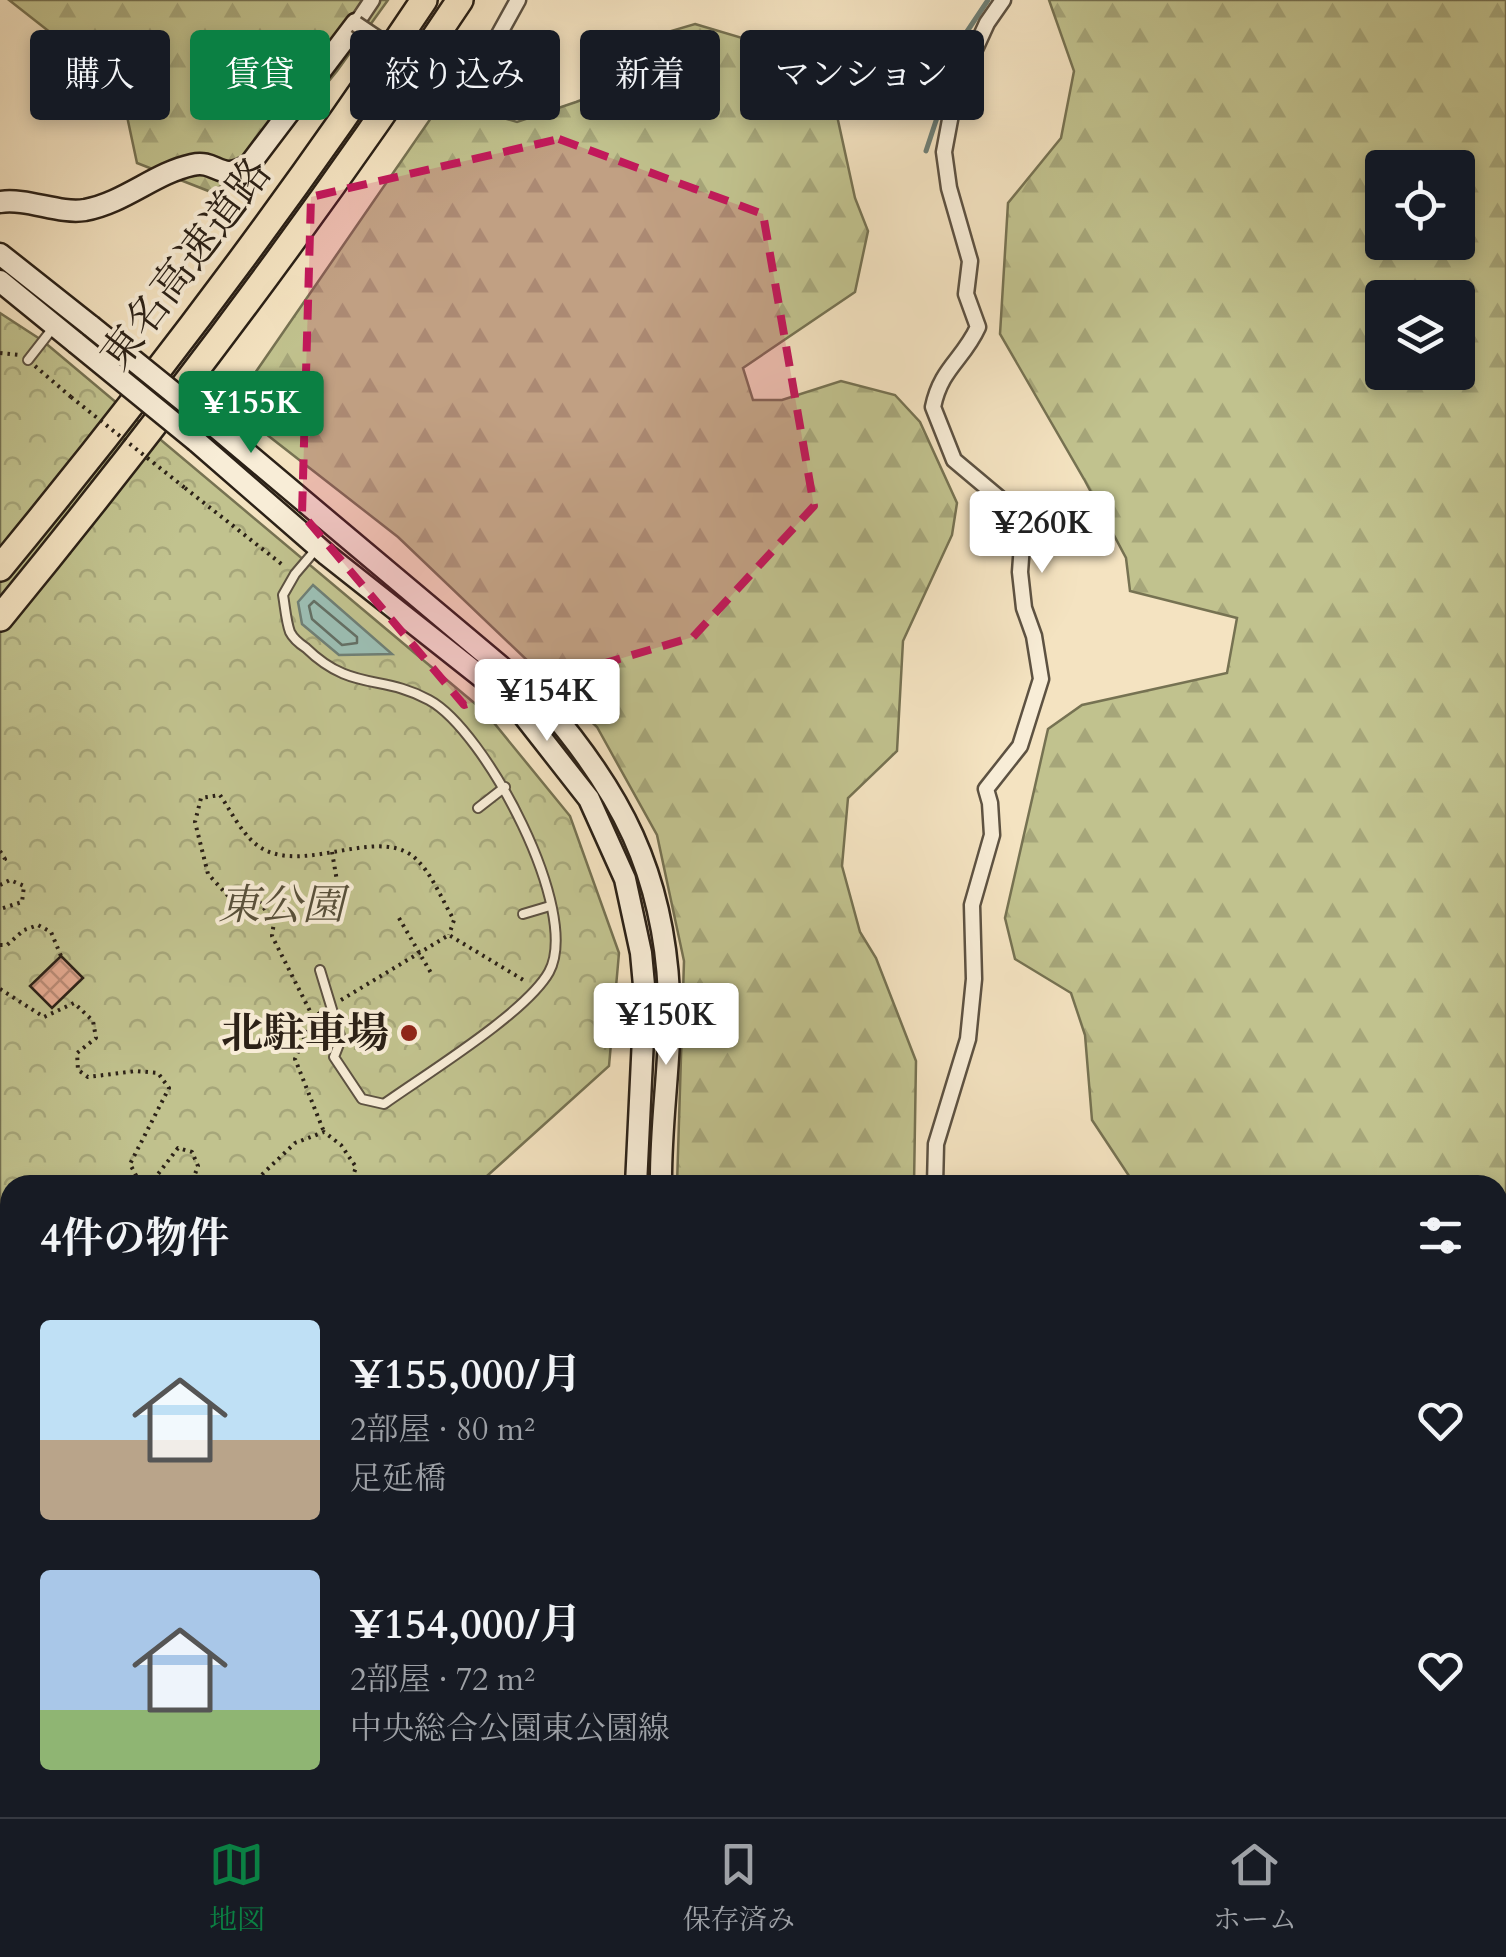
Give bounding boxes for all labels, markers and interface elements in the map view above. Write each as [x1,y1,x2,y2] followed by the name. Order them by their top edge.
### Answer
[30,30,170,120] chip: 購入
[190,30,330,120] chip: 賃貸
[350,30,560,120] chip: 絞り込み
[580,30,720,120] chip: 新着
[740,30,984,120] chip: マンション
[87,146,285,382] street label: 東名高速道路
[1365,150,1475,390] map controls
[1365,150,1475,260] button: locate
[1365,280,1475,390] button: layers
[181,371,321,456] pin: ¥155K
[201,381,301,425] text: ¥155K
[972,491,1112,576] pin: ¥260K
[992,501,1092,545] text: ¥260K
[477,659,617,744] pin: ¥154K
[497,669,597,713] text: ¥154K
[218,877,350,934] park label: 東公園
[596,983,736,1068] pin: ¥150K
[616,993,716,1037] text: ¥150K
[221,1005,389,1062] place label: 北駐車場
[398,1022,420,1044] marker: 北駐車場
[1413,1208,1468,1263] icon: filters
[40,1210,230,1267] text: 4件の物件
[350,1346,582,1403] text: ¥155,000/月
[120,1360,240,1480] icon: home
[1413,1393,1468,1448] icon: heart
[350,1408,535,1452] text: 2部屋 · 80 m²
[350,1457,446,1501] text: 足延橋
[350,1596,582,1653] text: ¥154,000/月
[120,1610,240,1730] icon: home
[1413,1643,1468,1698] icon: heart
[350,1658,535,1702] text: 2部屋 · 72 m²
[350,1707,670,1751] text: 中央総合公園東公園線
[209,1837,265,1939] tab: 地図
[683,1837,795,1939] tab: 保存済み
[1213,1837,1297,1939] tab: ホーム

